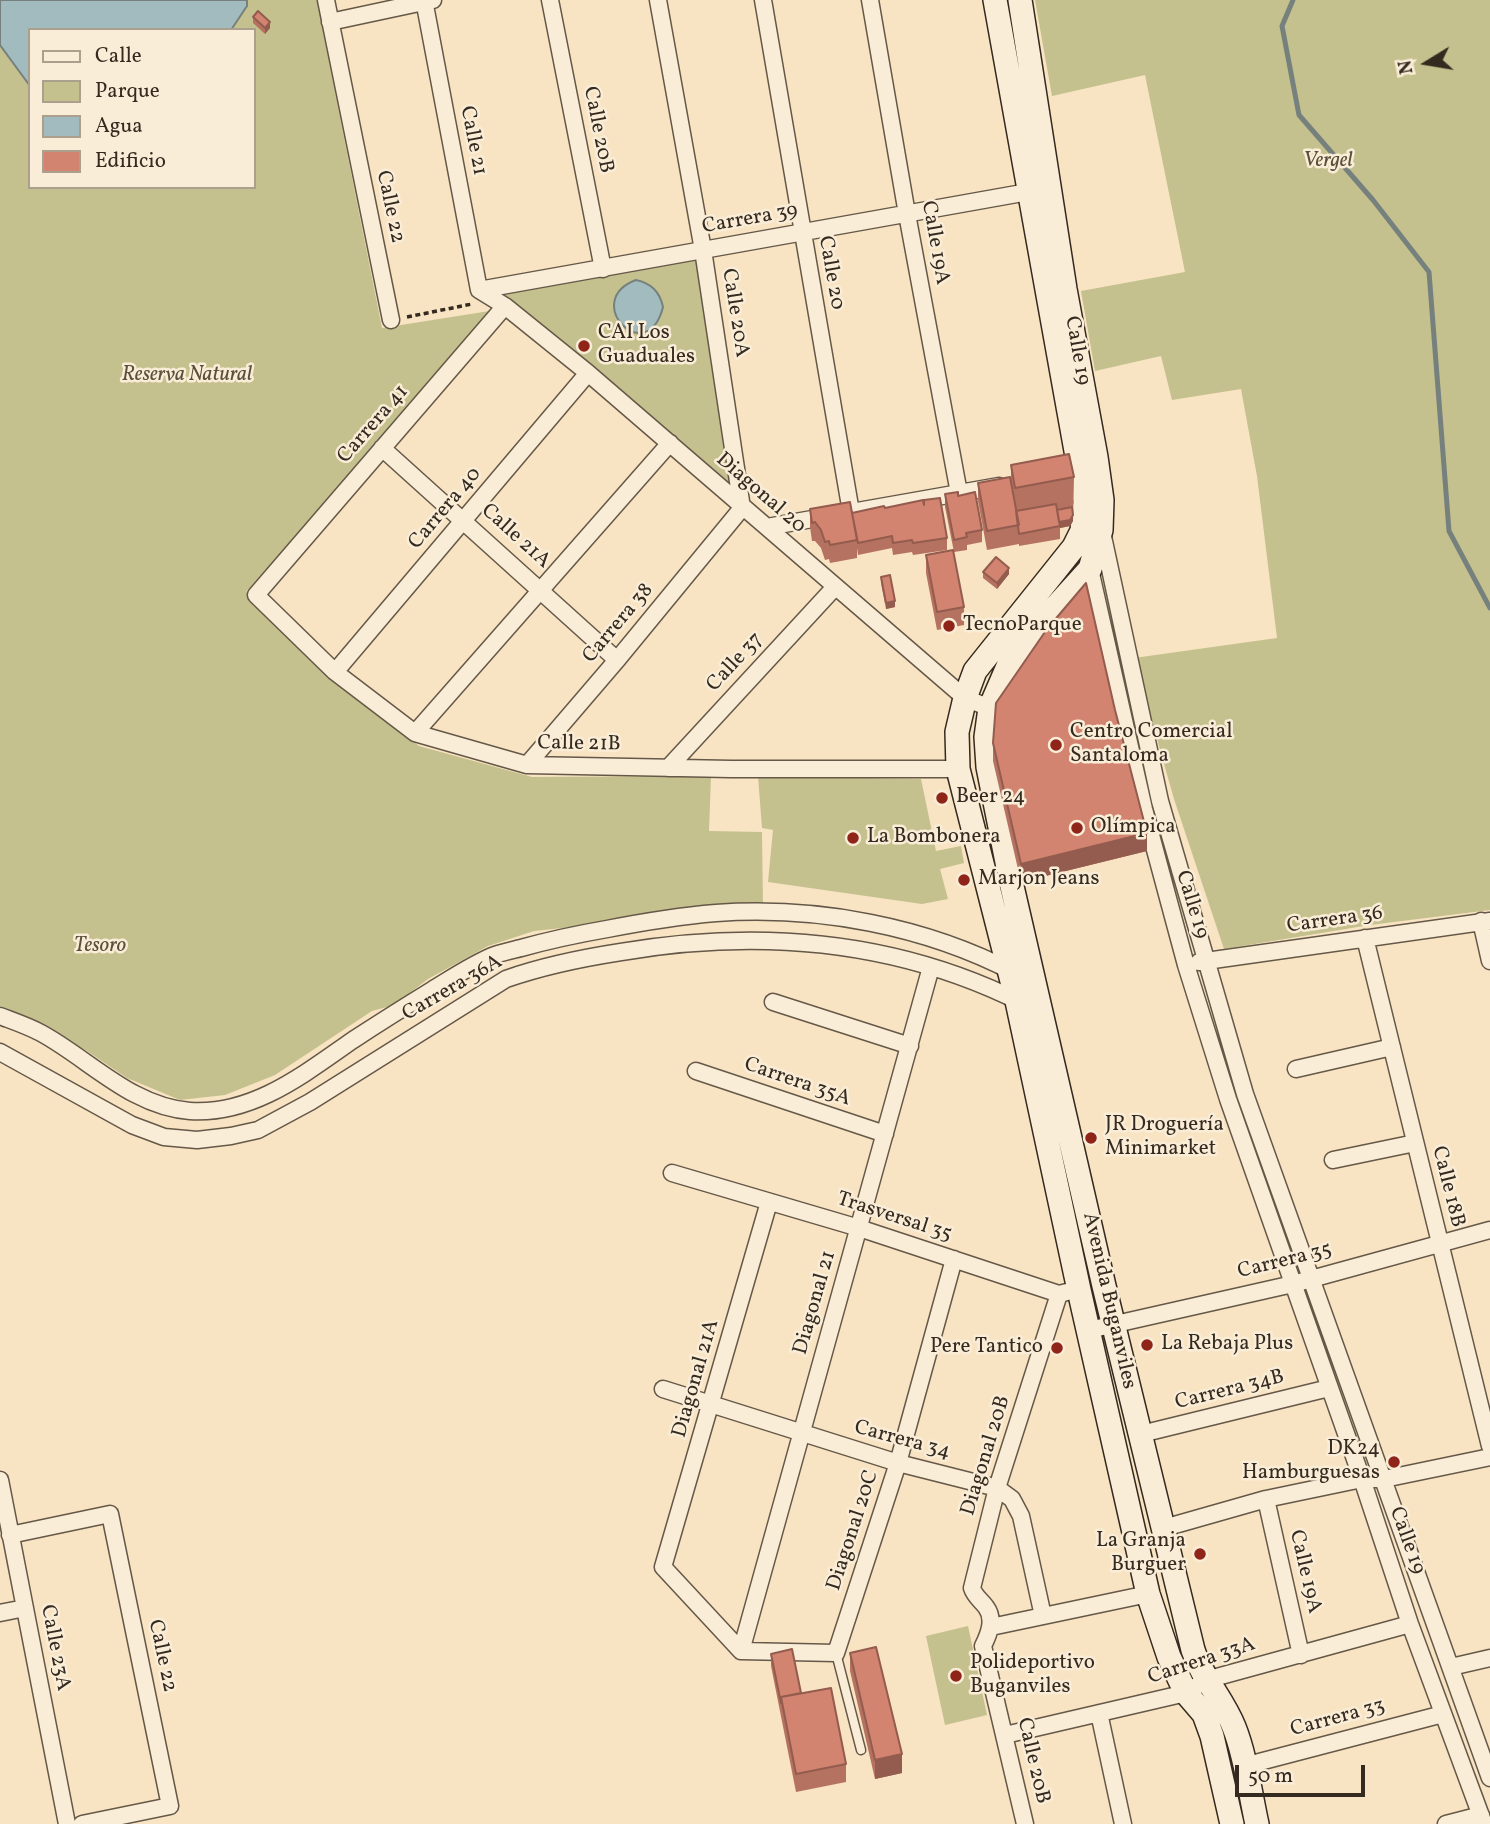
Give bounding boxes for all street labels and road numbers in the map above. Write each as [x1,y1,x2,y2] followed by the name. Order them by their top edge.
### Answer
[576,85,618,175] street label: Calle 20B
[453,104,491,178] street label: Calle 21
[369,168,409,246] street label: Calle 22
[700,199,800,241] street label: Carrera 39
[914,199,954,287] street label: Calle 19A
[811,234,849,312] street label: Calle 20
[715,267,753,359] street label: Calle 20A
[1058,314,1094,388] street label: Calle 19
[333,381,415,469] street label: Carrera 41
[710,448,810,540] street label: Diagonal 20
[404,463,488,555] street label: Carrera 40
[475,499,555,575] street label: Calle 21A
[578,579,660,669] street label: Carrera 38
[702,628,770,698] street label: Calle 37
[537,732,621,758] street label: Calle 21B
[1169,868,1213,942] street label: Calle 19
[1285,902,1385,940] street label: Carrera 36
[398,950,508,1028] street label: Carrera 36A
[740,1053,854,1113] street label: Carrera 35A
[1425,1144,1469,1230] street label: Calle 18B
[833,1188,955,1248] street label: Trasversal 35
[1075,1210,1141,1392] street label: Avenida Buganviles
[1235,1238,1335,1286] street label: Carrera 35
[789,1248,843,1358] street label: Diagonal 21
[668,1317,726,1441] street label: Diagonal 21A
[1173,1365,1287,1417] street label: Carrera 34B
[957,1393,1017,1519] street label: Diagonal 20B
[851,1416,953,1466] street label: Carrera 34
[823,1468,885,1594] street label: Diagonal 20C
[1382,1504,1430,1578] street label: Calle 19
[1282,1528,1326,1616] street label: Calle 19A
[33,1603,75,1693] street label: Calle 23A
[141,1617,181,1695] street label: Calle 22
[1145,1633,1259,1691] street label: Carrera 33A
[1288,1694,1388,1744] street label: Carrera 33
[1010,1715,1054,1807] street label: Calle 20B

